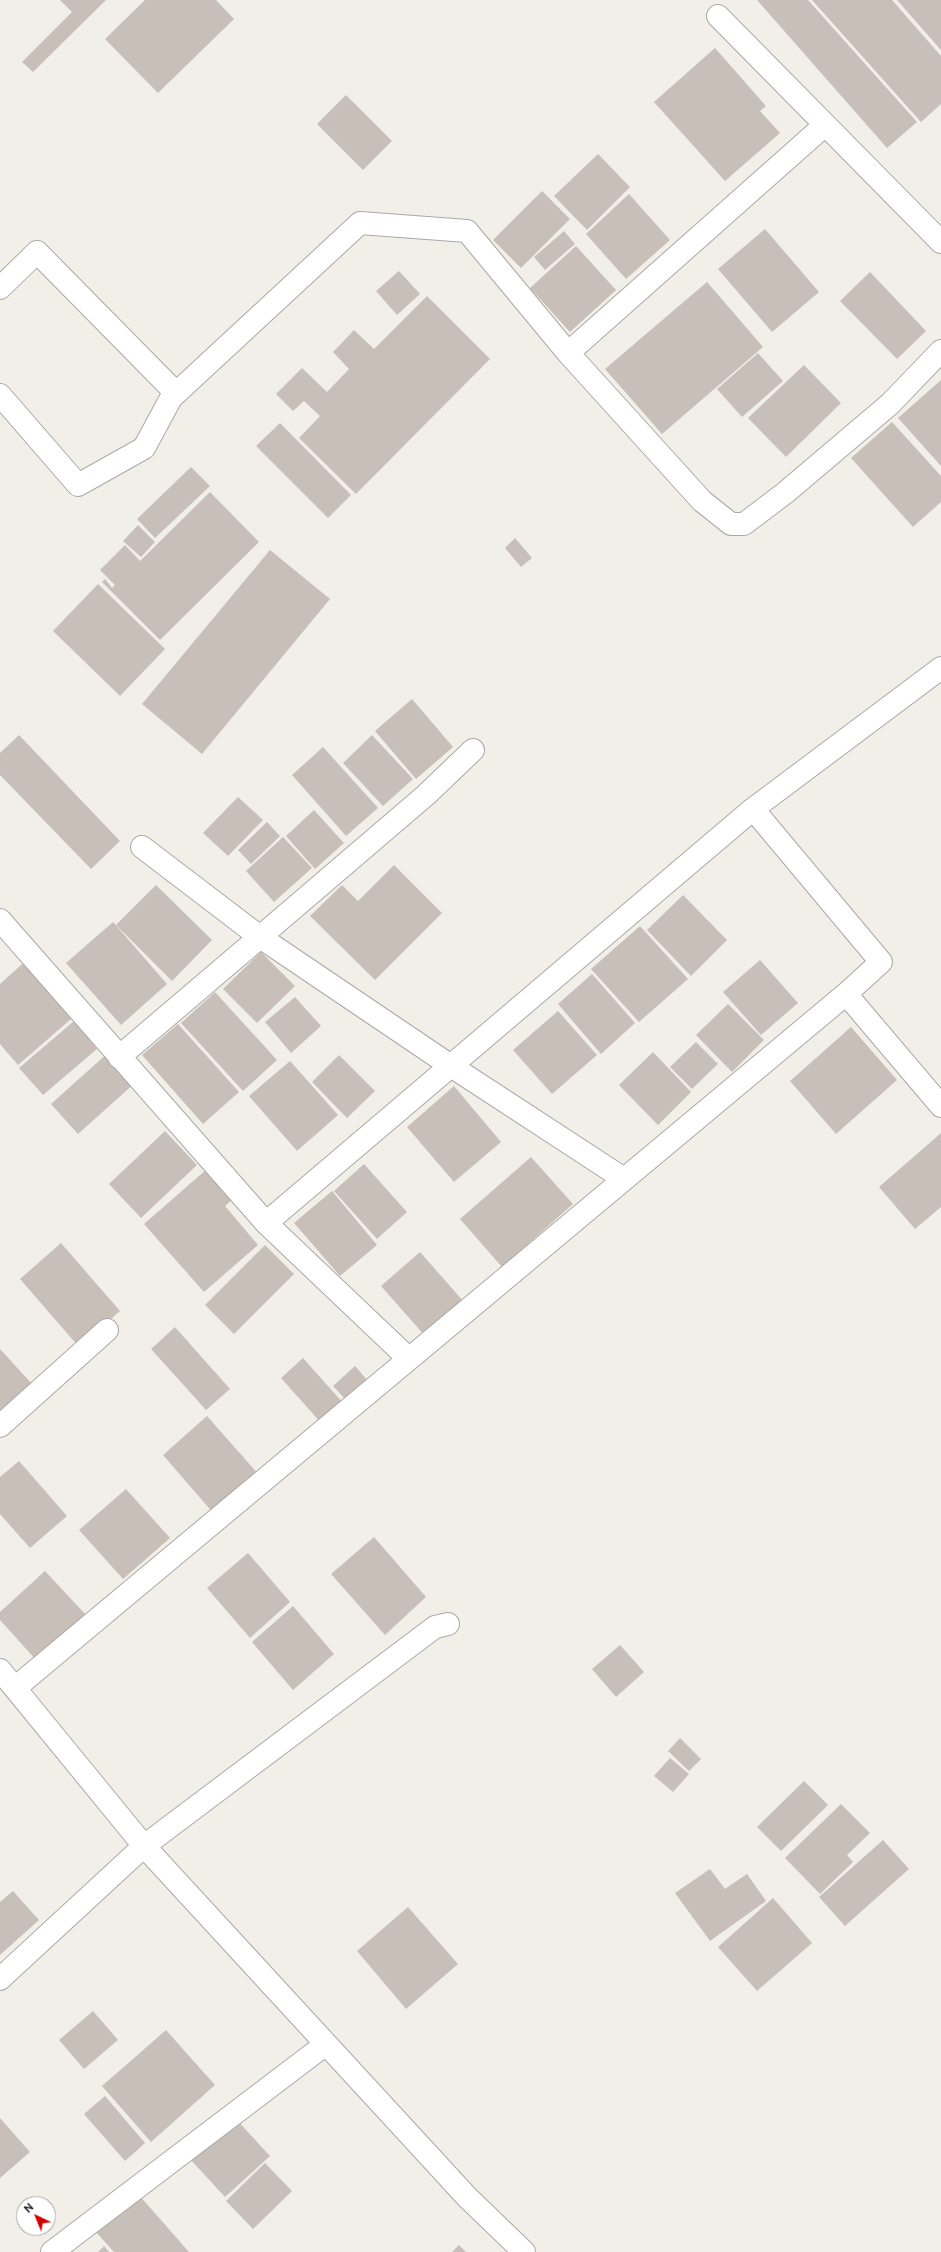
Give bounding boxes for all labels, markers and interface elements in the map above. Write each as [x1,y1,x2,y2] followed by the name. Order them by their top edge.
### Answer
[16,2196,56,2236] north arrow
[21,2201,36,2215] text: N

